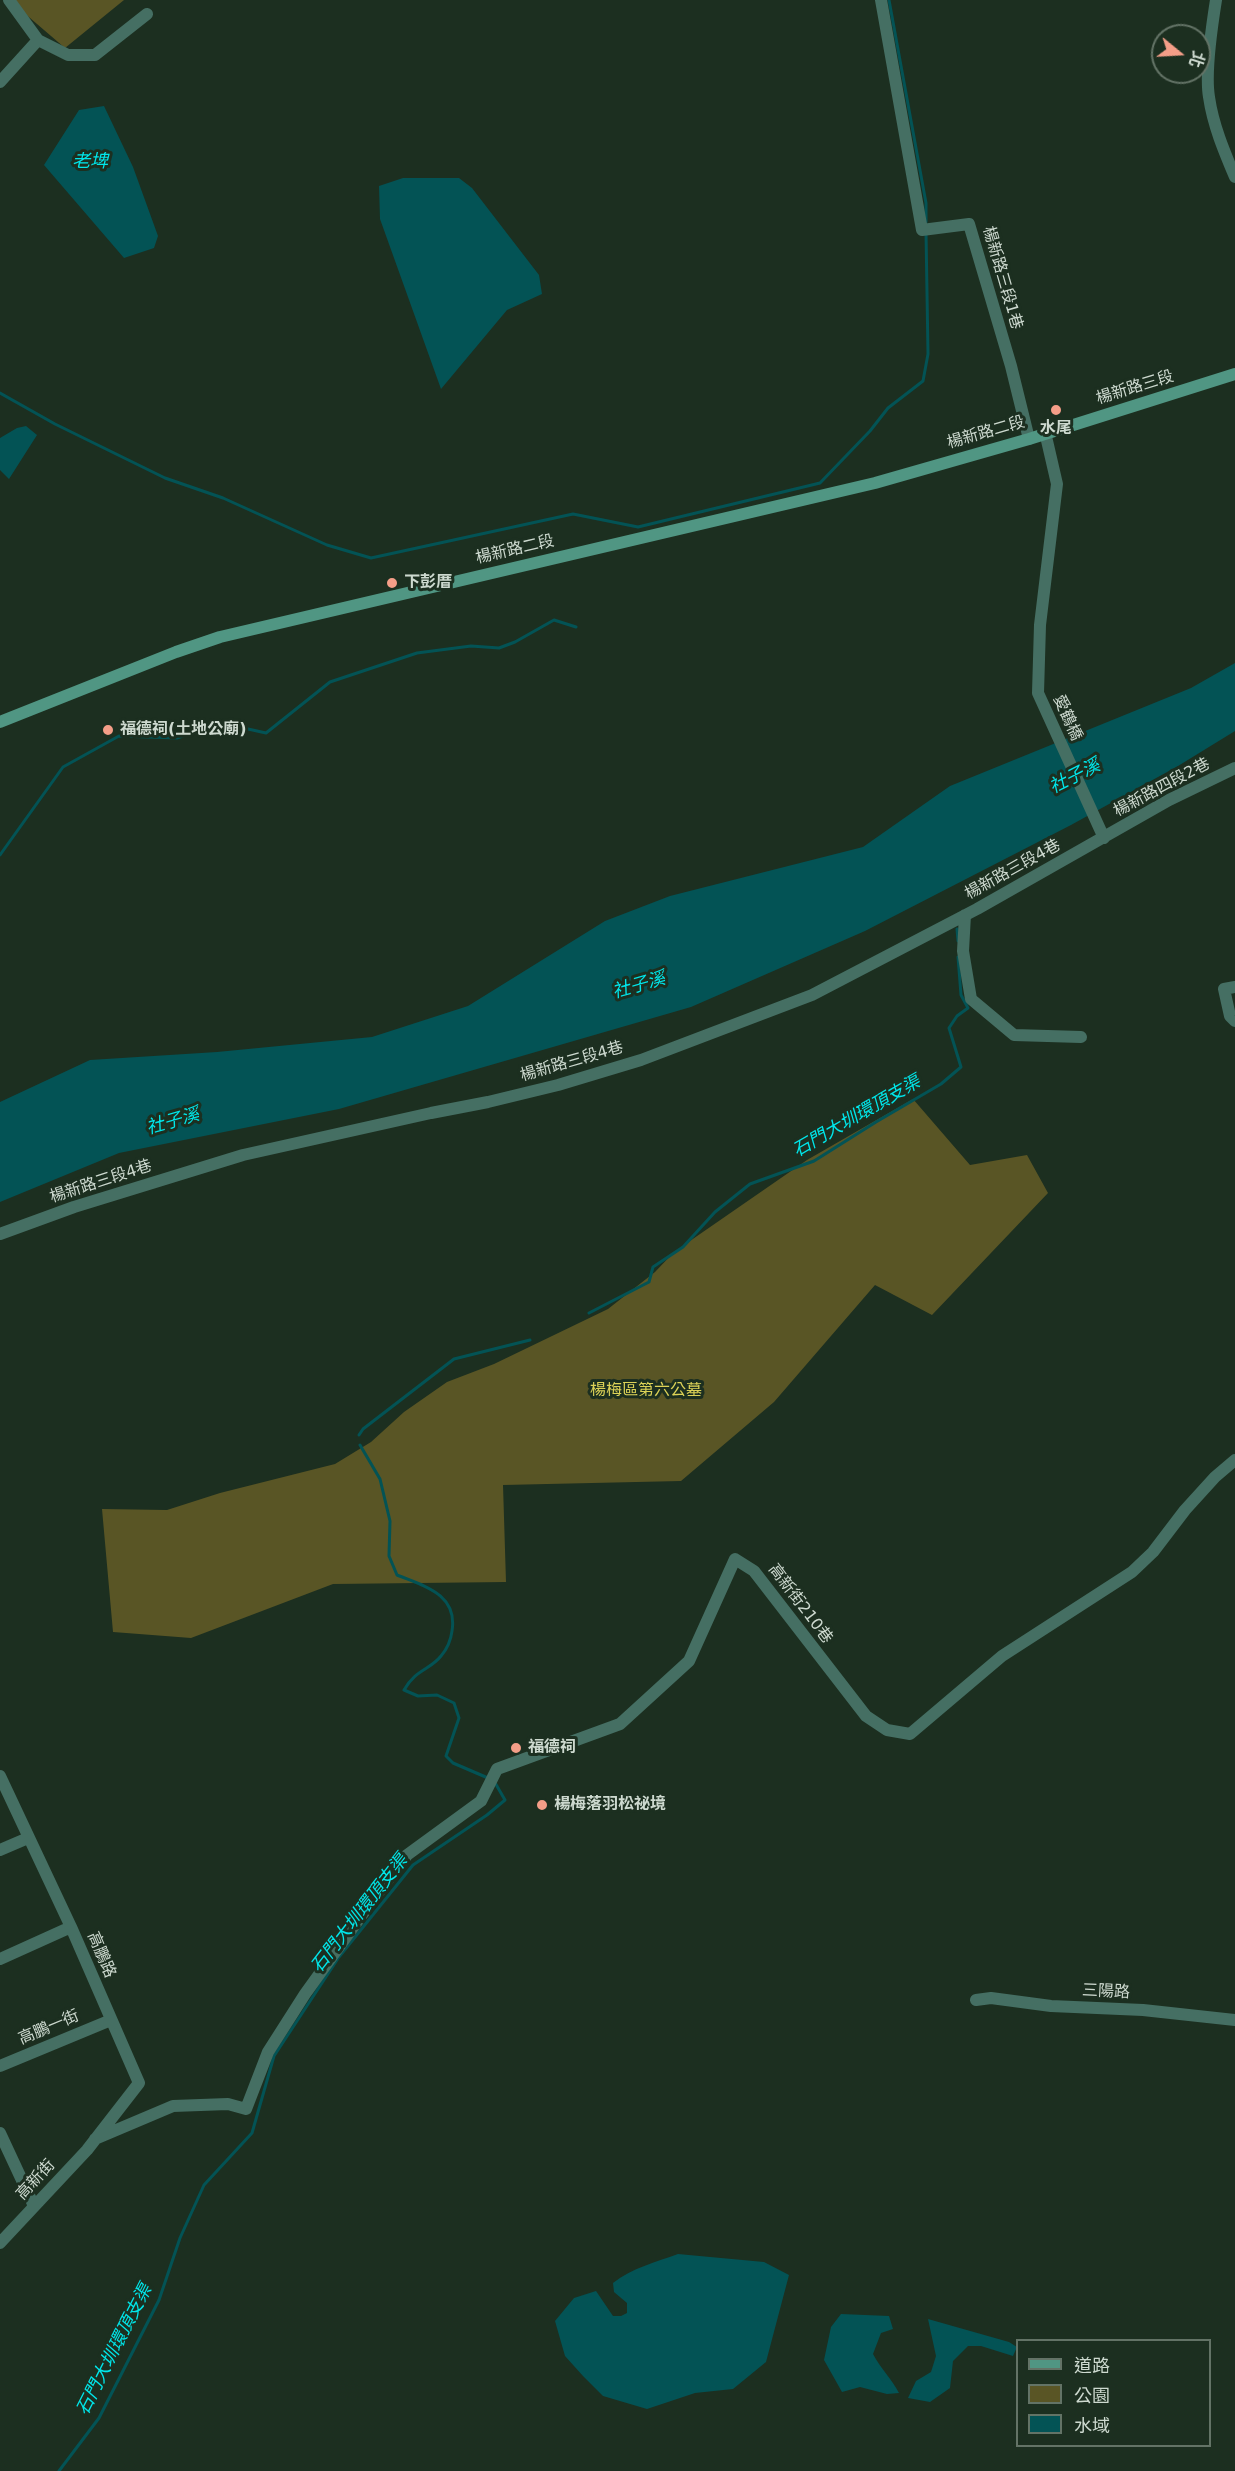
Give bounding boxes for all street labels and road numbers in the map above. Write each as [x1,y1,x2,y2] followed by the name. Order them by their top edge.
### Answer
[978,224,1026,332] street label: 楊新路三段1巷
[1094,367,1176,409] street label: 楊新路三段
[945,413,1027,453] street label: 楊新路二段
[474,532,556,568] street label: 楊新路二段
[1048,692,1086,744] street label: 愛鶴橋
[1111,755,1213,821] street label: 楊新路四段2巷
[962,836,1064,904] street label: 楊新路三段4巷
[518,1038,626,1086] street label: 楊新路三段4巷
[48,1156,154,1208] street label: 楊新路三段4巷
[764,1560,836,1648] street label: 高新街210巷
[83,1929,119,1981] street label: 高鵬路
[1082,1981,1130,2003] street label: 三陽路
[16,2007,82,2049] street label: 高鵬一街
[13,2156,59,2204] street label: 高新街

